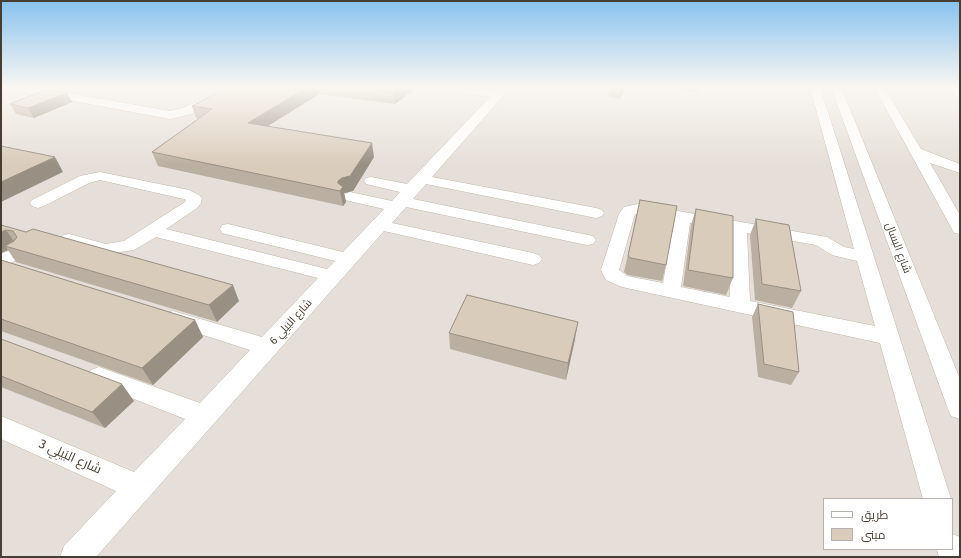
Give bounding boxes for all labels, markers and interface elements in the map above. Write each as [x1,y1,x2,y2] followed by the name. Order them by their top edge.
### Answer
[882,221,914,275] street label: شارع البسال
[267,296,315,348] street label: شارع البَيلِي 6
[36,436,104,478] street label: شارع البَيلِي 3
[823,498,953,550] legend
[861,508,888,522] text: طريق
[861,528,886,542] text: مبنى

